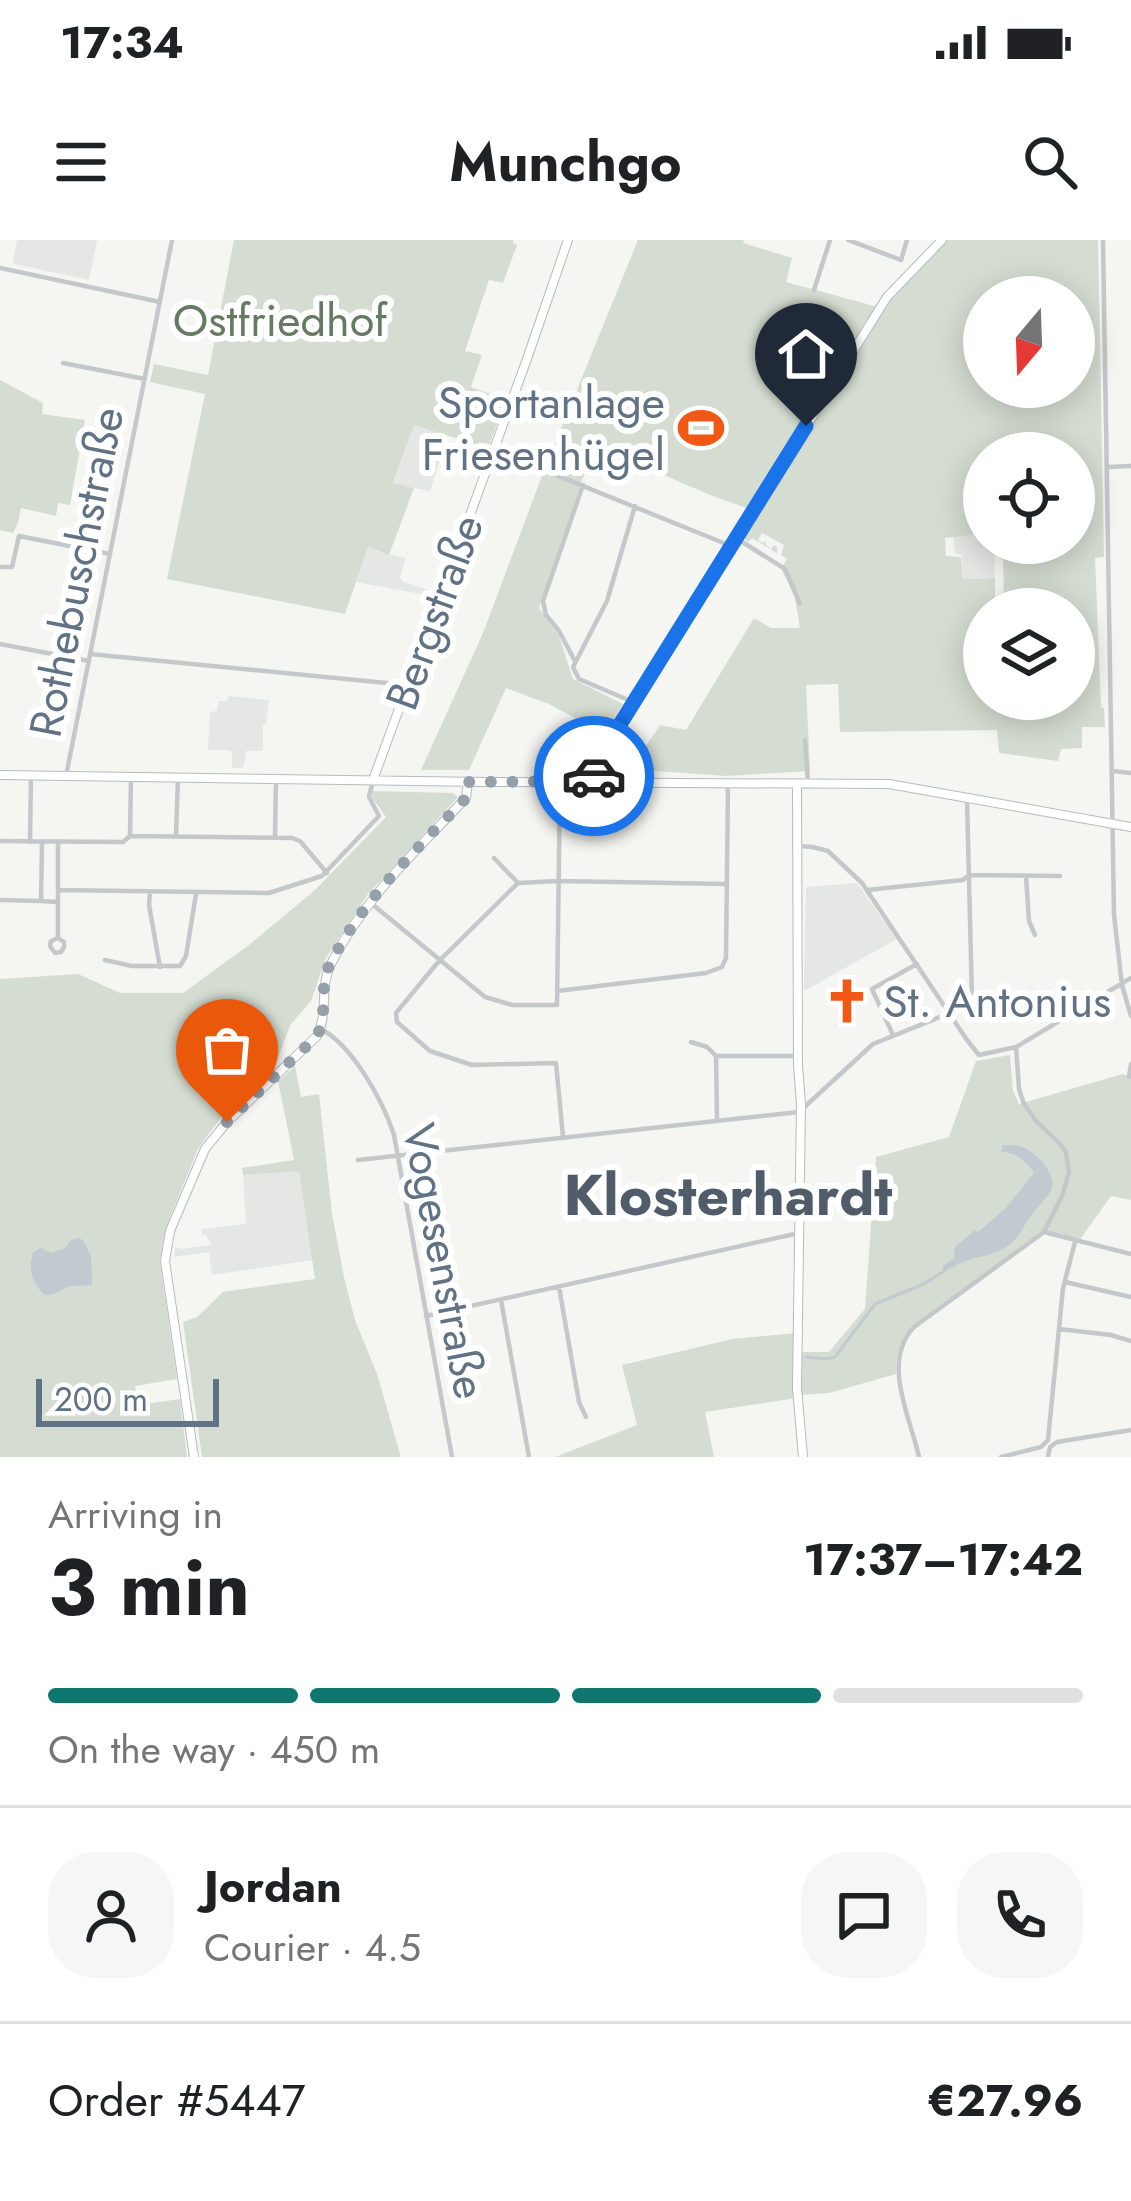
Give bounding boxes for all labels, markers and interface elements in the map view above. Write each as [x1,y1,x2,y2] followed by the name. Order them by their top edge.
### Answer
[60,10,184,75] text: 17:34
[449,123,682,201] text: Munchgo
[48,129,114,195] icon: menu
[1017,129,1083,195] icon: search
[963,276,1095,408] north arrow
[963,276,1095,720] map controls
[173,288,388,353] park label: Ostfriedhof
[755,303,857,426] pin
[773,321,839,387] icon: home
[422,370,665,487] place label: Sportanlage Friesenhügel
[13,402,140,742] street label: Rothebuschstraße
[676,403,726,453] sports icon: Sportanlage Friesenhügel
[963,432,1095,564] button: locate
[369,506,500,719] street label: Bergstraße
[963,588,1095,720] button: layers
[534,716,654,836] courier
[561,743,627,809] icon: car
[883,969,1111,1034] place label: St. Antonius
[822,976,872,1026] church icon: St. Antonius
[176,999,278,1122] pin
[194,1017,260,1083] icon: bag
[386,1118,503,1404] street label: Vogesenstraße
[564,1154,892,1236] district label: Klosterhardt
[36,1373,219,1426] scale bar
[54,1376,148,1423] text: 200 m
[48,1486,223,1543] text: Arriving in
[803,1527,1083,1592] text: 17:37–17:42
[48,1532,250,1644] text: 3 min
[48,1721,380,1778] text: On the way · 450 m
[48,1852,174,1978] button: person
[801,1852,927,1978] button: chat
[957,1852,1083,1978] button: phone
[204,1854,342,1919] text: Jordan
[204,1919,421,1976] text: Courier · 4.5
[48,2068,305,2133] text: Order #5447
[927,2068,1083,2133] text: €27.96

